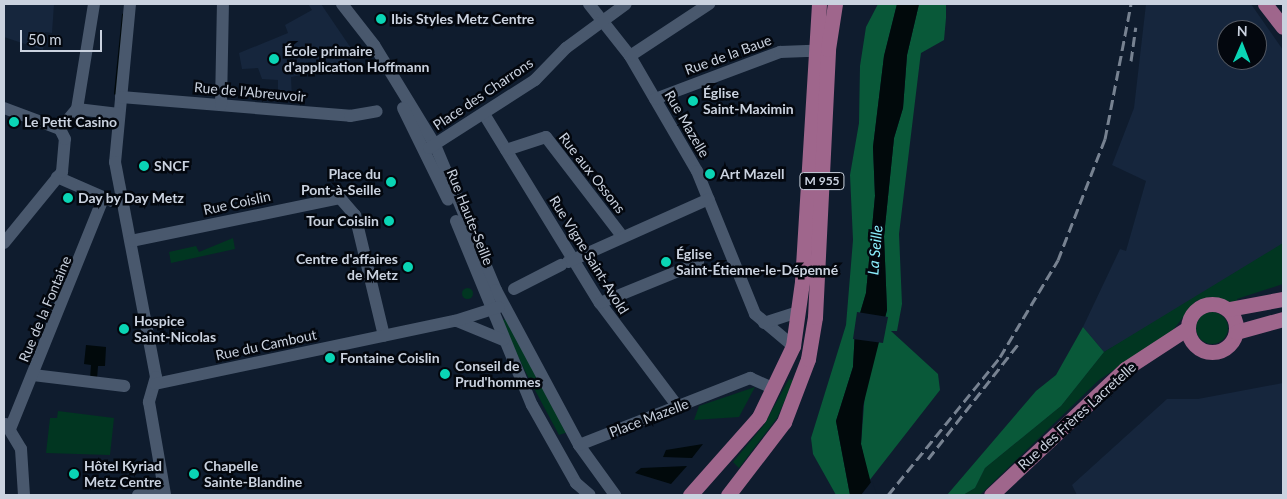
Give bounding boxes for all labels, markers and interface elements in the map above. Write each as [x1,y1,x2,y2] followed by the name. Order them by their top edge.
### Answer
[391,11,534,27] place label: Ibis Styles Metz Centre
[375,13,387,25] marker: Ibis Styles Metz Centre
[22,20,105,52] scale bar
[1217,20,1267,70] north arrow
[1237,22,1248,39] text: N
[28,30,62,48] text: 50 m
[682,32,774,78] street label: Rue de la Baue
[284,43,429,75] place label: École primaire d'application Hoffmann
[268,53,280,65] marker: École primaire d'application Hoffmann
[430,54,536,134] street label: Place des Charrons
[193,79,307,105] street label: Rue de l'Abreuvoir
[703,85,794,118] place label: Église Saint-Maximin
[661,87,713,161] street label: Rue Mazelle
[687,95,699,107] marker: Église Saint-Maximin
[24,114,117,130] place label: Le Petit Casino
[8,116,20,128] marker: Le Petit Casino
[555,129,629,217] street label: Rue aux Ossons
[154,158,190,174] place label: SNCF
[138,160,150,172] marker: SNCF
[301,166,381,198] place label: Place du Pont-à-Seille
[443,166,497,268] street label: Rue Haute-Seille
[720,166,784,182] place label: Art Mazell
[704,168,716,180] marker: Art Mazell
[798,172,846,190] road number: M 955
[385,176,397,188] marker: Place du Pont-à-Seille
[202,188,272,218] street label: Rue Coislin
[78,190,185,206] place label: Day by Day Metz
[62,192,74,204] marker: Day by Day Metz
[546,192,632,318] street label: Rue Vigne Saint-Avold
[306,213,379,229] place label: Tour Coislin
[383,215,395,227] marker: Tour Coislin
[864,224,886,276] water label: La Seille
[676,246,838,278] place label: Église Saint-Étienne-le-Dépenné
[296,251,398,284] place label: Centre d'affaires de Metz
[15,254,75,364] street label: Rue de la Fontaine
[660,256,672,268] marker: Église Saint-Étienne-le-Dépenné
[402,261,414,273] marker: Centre d'affaires de Metz
[134,313,216,346] place label: Hospice Saint-Nicolas
[118,323,130,335] marker: Hospice Saint-Nicolas
[214,326,318,364] street label: Rue du Cambout
[340,350,440,366] place label: Fontaine Coislin
[324,352,336,364] marker: Fontaine Coislin
[455,358,541,391] place label: Conseil de Prud'hommes
[1015,359,1139,473] street label: Rue des Frères Lacretelle
[439,368,451,380] marker: Conseil de Prud'hommes
[607,395,691,441] street label: Place Mazelle
[84,458,162,491] place label: Hôtel Kyriad Metz Centre
[204,458,302,491] place label: Chapelle Sainte-Blandine
[68,468,80,480] marker: Hôtel Kyriad Metz Centre
[188,468,200,480] marker: Chapelle Sainte-Blandine

